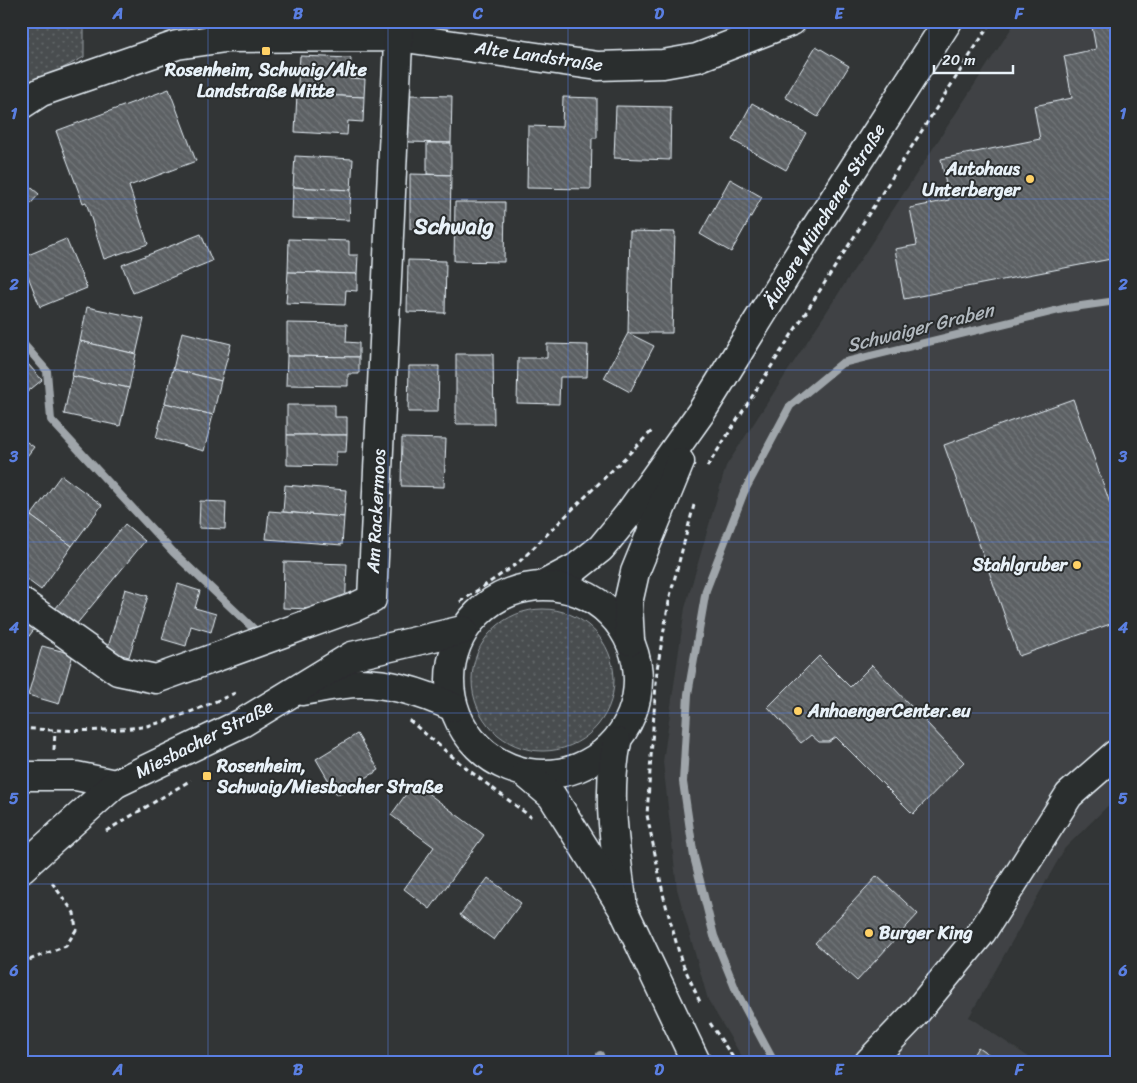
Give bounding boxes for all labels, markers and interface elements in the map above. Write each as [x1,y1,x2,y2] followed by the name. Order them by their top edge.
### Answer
[112,0,123,28] text: A
[293,0,304,28] text: B
[472,0,484,28] text: C
[654,0,664,28] text: D
[835,0,845,28] text: E
[1014,0,1025,28] text: F
[472,31,605,81] street label: Alte Landstraße
[934,42,1013,74] scale bar
[260,45,272,57] marker: Rosenheim, Schwaig/Alte Landstraße Mitte
[942,47,976,73] text: 20 m
[164,54,368,107] place label: Rosenheim, Schwaig/Alte Landstraße Mitte
[11,99,18,128] text: 1
[1120,99,1127,128] text: 1
[753,117,894,316] street label: Äußere Münchener Straße
[922,153,1022,206] place label: Autohaus Unterberger
[1024,173,1036,185] marker: Autohaus Unterberger
[413,207,494,246] district label: Schwaig
[8,270,19,299] text: 2
[1117,270,1128,299] text: 2
[843,293,999,362] water label: Schwaiger Graben
[9,442,19,471] text: 3
[1118,442,1128,471] text: 3
[357,447,395,575] street label: Am Rackermoos
[971,549,1069,581] place label: Stahlgruber
[1071,559,1083,571] marker: Stahlgruber
[8,613,19,642] text: 4
[1117,613,1128,642] text: 4
[129,690,279,788] street label: Miesbacher Straße
[807,695,971,727] place label: AnhaengerCenter.eu
[792,705,804,717] marker: AnhaengerCenter.eu
[216,750,443,803] place label: Rosenheim, Schwaig/Miesbacher Straße
[201,770,213,782] marker: Rosenheim, Schwaig/Miesbacher Straße
[9,784,19,813] text: 5
[1118,784,1128,813] text: 5
[879,917,973,949] place label: Burger King
[863,927,875,939] marker: Burger King
[8,956,19,985] text: 6
[1117,956,1128,985] text: 6
[112,1055,123,1083] text: A
[293,1055,304,1083] text: B
[472,1055,484,1083] text: C
[654,1055,664,1083] text: D
[835,1055,845,1083] text: E
[1014,1055,1025,1083] text: F

